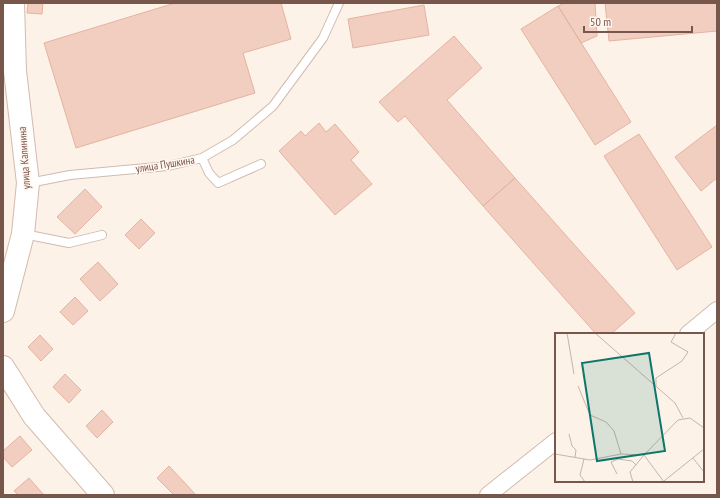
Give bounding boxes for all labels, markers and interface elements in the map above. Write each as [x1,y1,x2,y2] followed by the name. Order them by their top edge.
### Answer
[584,8,692,34] scale bar
[590,14,611,29] text: 50 m
[15,126,33,190] street label: улица Калинина
[134,152,196,176] street label: улица Пушкина
[555,333,704,482] inset map

